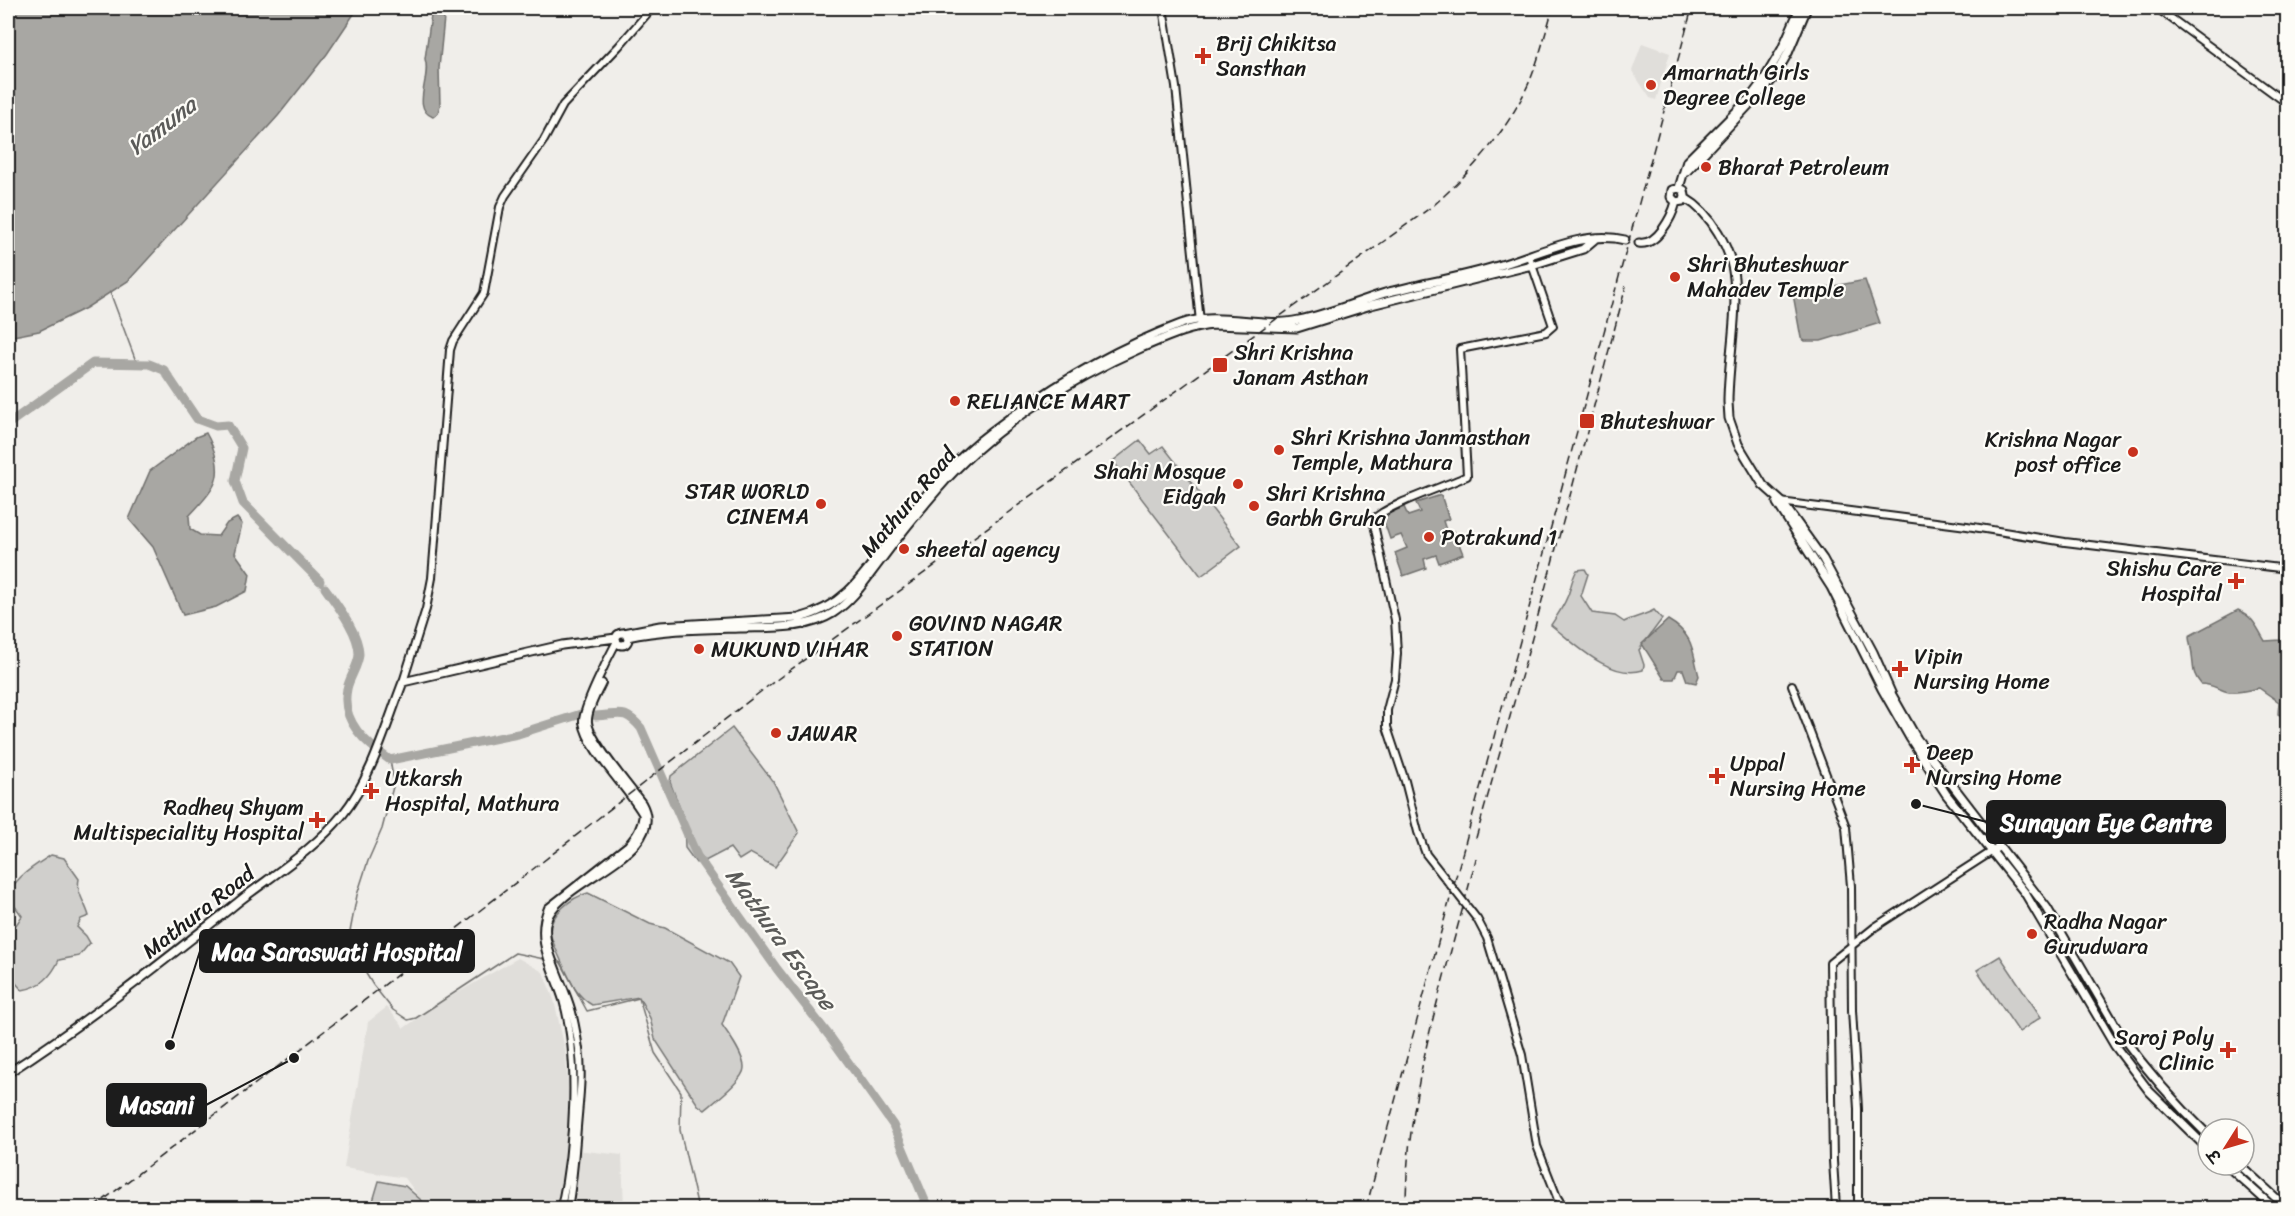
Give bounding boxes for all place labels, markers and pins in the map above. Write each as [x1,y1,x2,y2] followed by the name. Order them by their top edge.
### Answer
[1216,24,1337,88] place label: Brij Chikitsa Sansthan
[1194,47,1212,65] marker: Brij Chikitsa Sansthan
[1662,53,1810,117] place label: Amarnath Girls Degree College
[1644,78,1658,92] marker: Amarnath Girls Degree College
[1718,148,1889,187] place label: Bharat Petroleum
[1699,160,1713,174] marker: Bharat Petroleum
[1687,245,1850,309] place label: Shri Bhuteshwar Mahadev Temple
[1668,270,1682,284] marker: Shri Bhuteshwar Mahadev Temple
[1233,333,1369,397] place label: Shri Krishna Janam Asthan
[1211,356,1229,374] marker: Shri Krishna Janam Asthan
[967,382,1131,421] place label: RELIANCE MART
[948,394,962,408] marker: RELIANCE MART
[1600,402,1715,441] place label: Bhuteshwar
[1578,412,1596,430] marker: Bhuteshwar
[1291,418,1530,482] place label: Shri Krishna Janmasthan Temple, Mathura
[1985,420,2122,484] place label: Krishna Nagar post office
[1272,443,1286,457] marker: Shri Krishna Janmasthan Temple, Mathura
[2126,445,2140,459] marker: Krishna Nagar post office
[1094,452,1226,516] place label: Shahi Mosque Eidgah
[685,472,810,536] place label: STAR WORLD CINEMA
[1266,474,1387,538] place label: Shri Krishna Garbh Gruha
[1231,477,1245,491] marker: Shahi Mosque Eidgah
[814,497,828,511] marker: STAR WORLD CINEMA
[1247,499,1261,513] marker: Shri Krishna Garbh Gruha
[1441,518,1557,557] place label: Potrakund 1
[915,530,1061,569] place label: sheetal agency
[1422,530,1436,544] marker: Potrakund 1
[897,542,911,556] marker: sheetal agency
[2106,549,2223,613] place label: Shishu Care Hospital
[2227,572,2245,590] marker: Shishu Care Hospital
[909,604,1062,668] place label: GOVIND NAGAR STATION
[890,629,904,643] marker: GOVIND NAGAR STATION
[711,630,869,669] place label: MUKUND VIHAR
[1914,637,2050,701] place label: Vipin Nursing Home
[692,642,706,656] marker: MUKUND VIHAR
[1891,660,1909,678] marker: Vipin Nursing Home
[787,714,857,753] place label: JAWAR
[769,726,783,740] marker: JAWAR
[1926,733,2062,797] place label: Deep Nursing Home
[1730,744,1866,808] place label: Uppal Nursing Home
[1903,756,1921,774] marker: Deep Nursing Home
[385,759,559,823] place label: Utkarsh Hospital, Mathura
[1708,767,1726,785] marker: Uppal Nursing Home
[362,782,380,800] marker: Utkarsh Hospital, Mathura
[73,788,305,852] place label: Radhey Shyam Multispeciality Hospital
[1987,801,2225,843] callout: Sunayan Eye Centre
[308,811,326,829] marker: Radhey Shyam Multispeciality Hospital
[2044,902,2168,966] place label: Radha Nagar Gurudwara
[2025,927,2039,941] marker: Radha Nagar Gurudwara
[200,930,474,972] callout: Maa Saraswati Hospital
[2115,1018,2215,1082] place label: Saroj Poly Clinic
[2219,1041,2237,1059] marker: Saroj Poly Clinic
[107,1084,206,1126] callout: Masani

